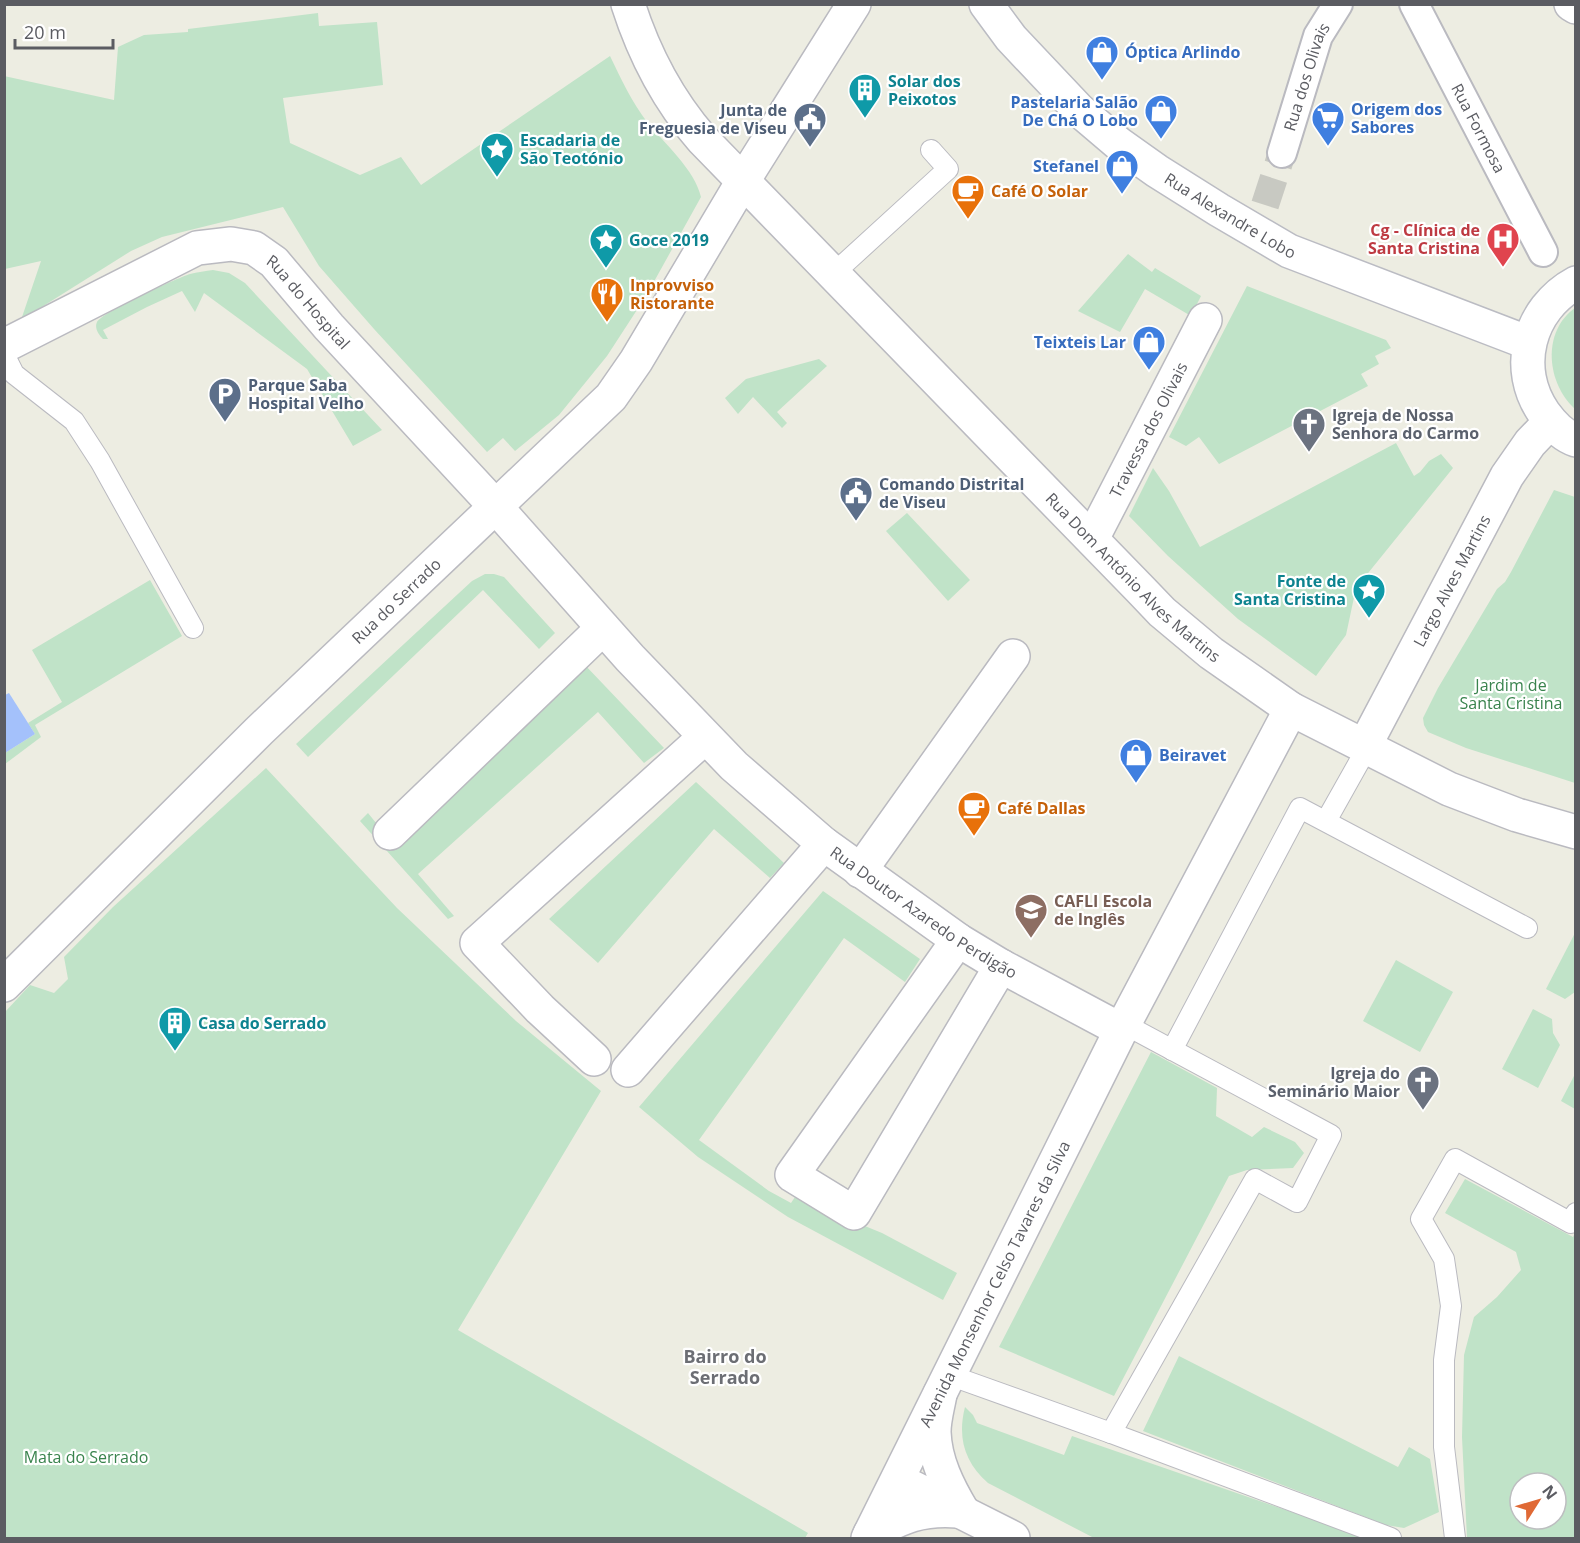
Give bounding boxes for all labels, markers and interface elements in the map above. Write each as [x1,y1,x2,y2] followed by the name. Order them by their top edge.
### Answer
[15,12,112,50] scale bar
[1278,18,1335,134] street label: Rua dos Olivais
[24,20,66,44] text: 20 m
[1084,34,1120,81] shop icon: Óptica Arlindo
[1125,41,1240,63] place label: Óptica Arlindo
[888,70,961,110] place label: Solar dos Peixotos
[847,72,883,119] building icon: Solar dos Peixotos
[1446,80,1511,177] street label: Rua Formosa
[1010,91,1138,131] place label: Pastelaria Salão De Chá O Lobo
[1143,93,1179,140] shop icon: Pastelaria Salão De Chá O Lobo
[1351,98,1442,138] place label: Origem dos Sabores
[639,99,787,139] place label: Junta de Freguesia de Viseu
[1310,100,1346,147] supermarket icon: Origem dos Sabores
[792,101,828,148] public building icon: Junta de Freguesia de Viseu
[520,129,623,169] place label: Escadaria de São Teotónio
[479,131,515,178] place icon: Escadaria de São Teotónio
[1104,148,1140,195] shop icon: Stefanel
[1033,155,1099,177] place label: Stefanel
[1160,167,1299,263] street label: Rua Alexandre Lobo
[950,173,986,220] cafe icon: Café O Solar
[991,180,1088,202] place label: Café O Solar
[1368,219,1480,259] place label: Cg - Clínica de Santa Cristina
[1485,221,1521,268] hospital icon: Cg - Clínica de Santa Cristina
[588,222,624,269] place icon: Goce 2019
[629,229,709,251] place label: Goce 2019
[262,249,355,354] street label: Rua do Hospital
[630,274,714,314] place label: Inprovviso Ristorante
[589,276,625,323] restaurant icon: Inprovviso Ristorante
[1131,324,1167,371] shop icon: Teixteis Lar
[1034,331,1126,353] place label: Teixteis Lar
[1104,358,1193,501] street label: Travessa dos Olivais
[248,374,364,414] place label: Parque Saba Hospital Velho
[207,376,243,423] parking icon: Parque Saba Hospital Velho
[1332,404,1479,444] place label: Igreja de Nossa Senhora do Carmo
[1291,406,1327,453] church icon: Igreja de Nossa Senhora do Carmo
[879,473,1024,513] place label: Comando Distrital de Viseu
[838,475,874,522] public building icon: Comando Distrital de Viseu
[1041,488,1225,667] street label: Rua Dom António Alves Martins
[1408,511,1496,651] street label: Largo Alves Martins
[347,553,446,649] street label: Rua do Serrado
[1234,570,1346,610] place label: Fonte de Santa Cristina
[1351,572,1387,619] place icon: Fonte de Santa Cristina
[1460,674,1562,714] park label: Jardim de Santa Cristina
[1118,737,1154,784] shop icon: Beiravet
[1159,744,1227,766] place label: Beiravet
[956,790,992,837] cafe icon: Café Dallas
[997,797,1086,819] place label: Café Dallas
[826,841,1021,984] street label: Rua Doutor Azaredo Perdigão
[1054,890,1152,930] place label: CAFLI Escola de Inglês
[1013,892,1049,939] school or university icon: CAFLI Escola de Inglês
[157,1005,193,1052] building icon: Casa do Serrado
[198,1012,326,1034] place label: Casa do Serrado
[1268,1062,1400,1102] place label: Igreja do Seminário Maior
[1405,1064,1441,1111] church icon: Igreja do Seminário Maior
[914,1137,1075,1431] street label: Avenida Monsenhor Celso Tavares da Silva
[683,1344,767,1389] district label: Bairro do Serrado
[24,1446,148,1468] park label: Mata do Serrado
[1508,1471,1568,1531] north arrow
[1537,1480,1563,1504] text: N

